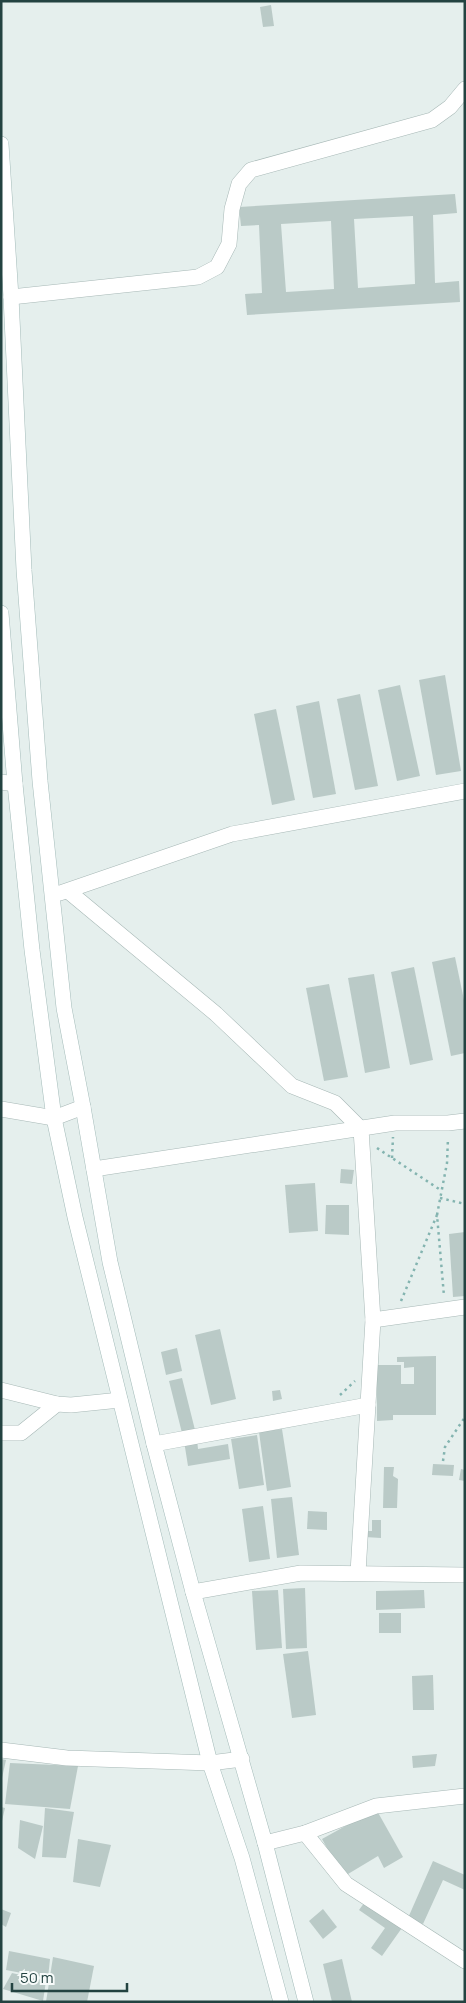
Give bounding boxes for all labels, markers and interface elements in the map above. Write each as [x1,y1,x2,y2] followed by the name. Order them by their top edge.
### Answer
[12,1960,128,1992] scale bar
[20,1967,54,1988] text: 50 m

